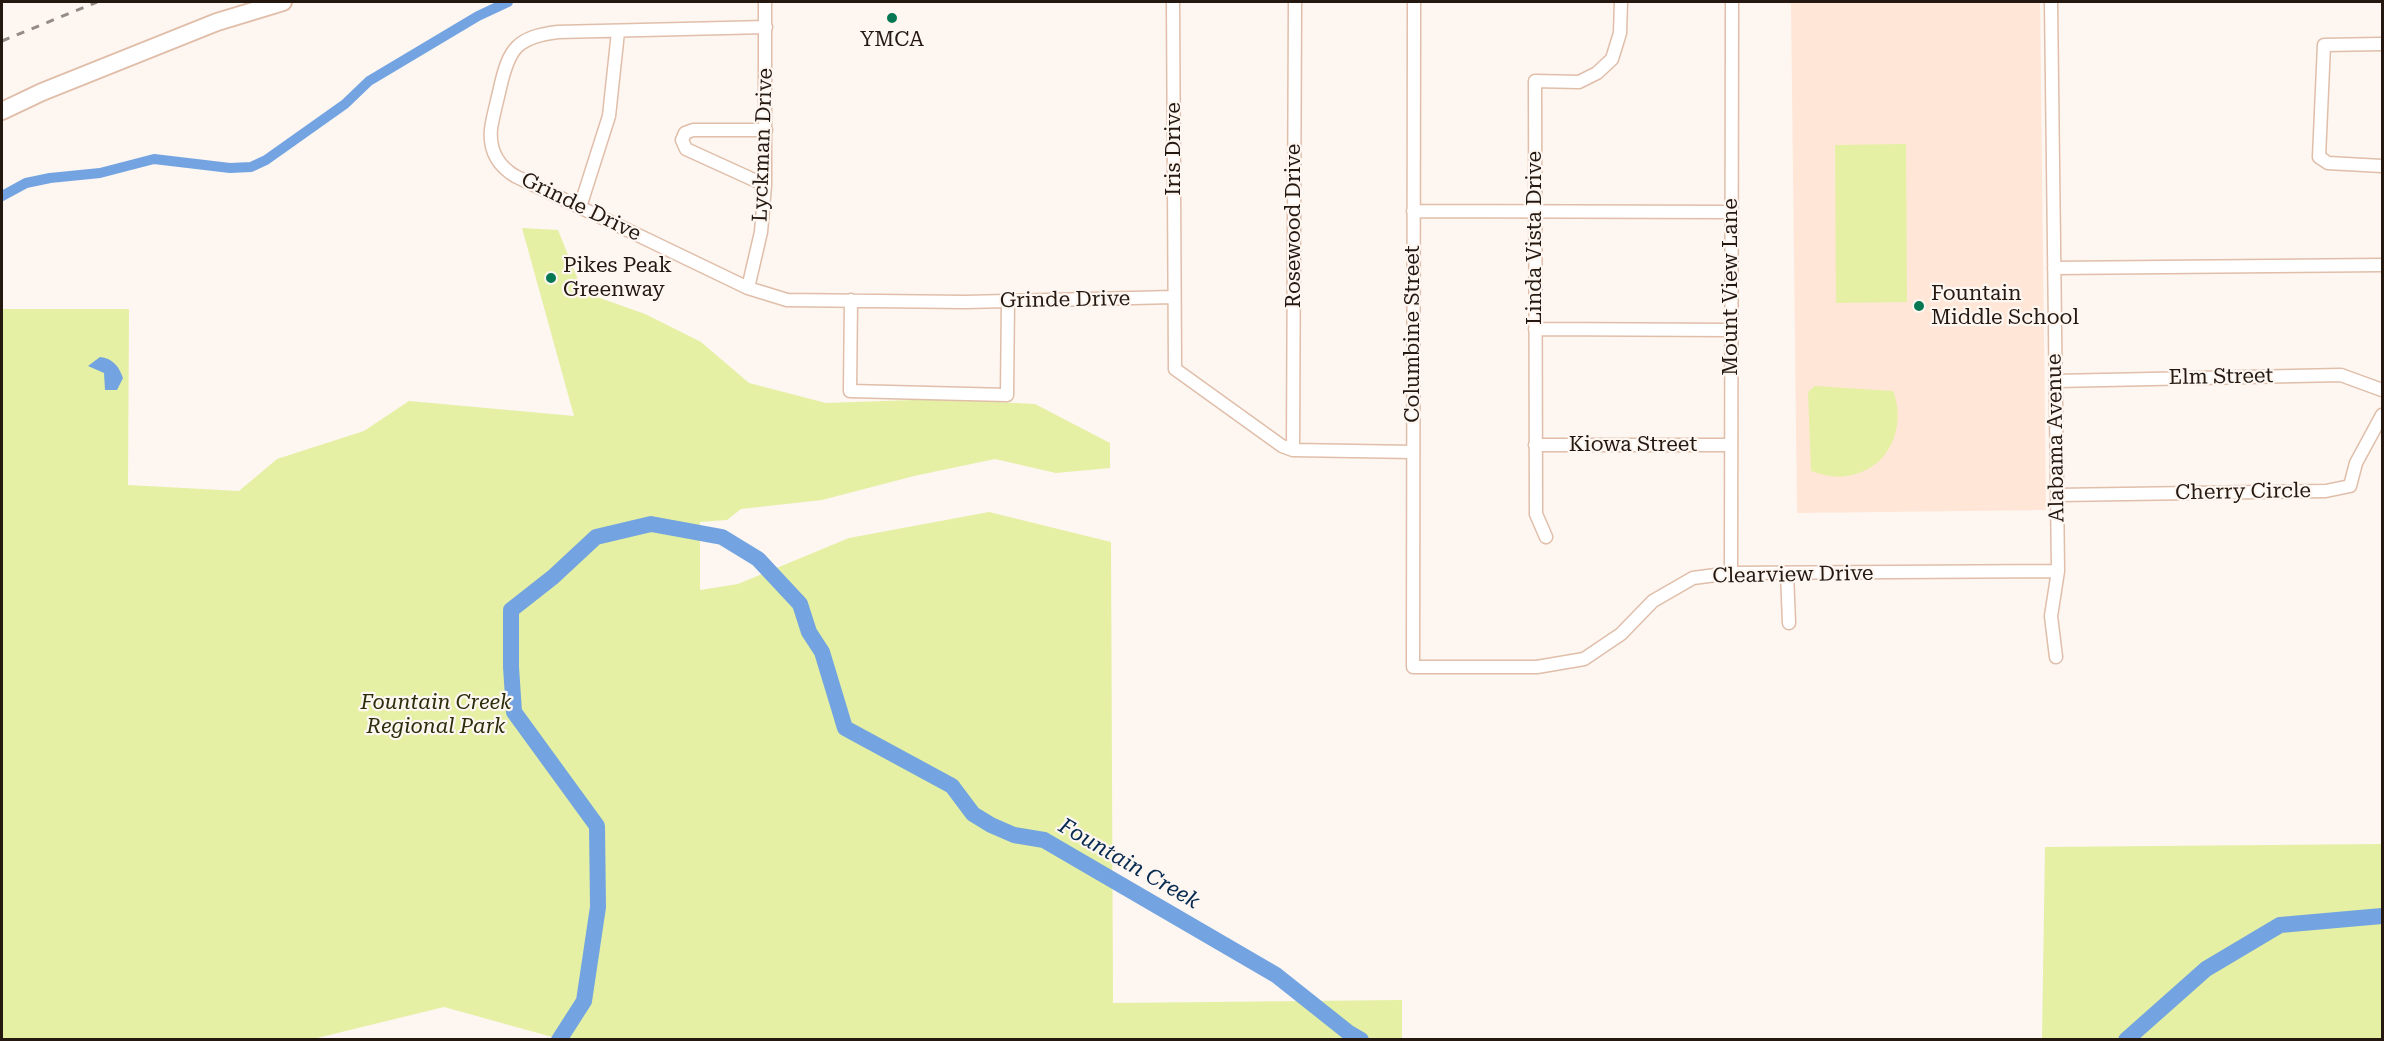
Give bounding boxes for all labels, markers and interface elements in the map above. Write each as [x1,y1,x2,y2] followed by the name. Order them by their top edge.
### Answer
[885,11,899,25] marker: YMCA
[860,27,924,53] place label: YMCA
[748,68,778,222] street label: Lyckman Drive
[1161,102,1187,196] street label: Iris Drive
[1281,144,1307,308] street label: Rosewood Drive
[1522,151,1548,325] street label: Linda Vista Drive
[517,167,645,247] street label: Grinde Drive
[1718,198,1744,376] street label: Mount View Lane
[1400,245,1426,423] street label: Columbine Street
[563,253,672,303] place label: Pikes Peak Greenway
[544,271,558,285] marker: Pikes Peak Greenway
[1931,281,2079,331] place label: Fountain Middle School
[1000,286,1130,314] street label: Grinde Drive
[1912,299,1926,313] marker: Fountain Middle School
[2042,353,2070,523] street label: Alabama Avenue
[2168,363,2274,391] street label: Elm Street
[1569,432,1697,458] street label: Kiowa Street
[2175,478,2311,506] street label: Cherry Circle
[1712,561,1874,589] street label: Clearview Drive
[361,690,511,740] park label: Fountain Creek Regional Park
[1054,813,1204,915] water label: Fountain Creek

